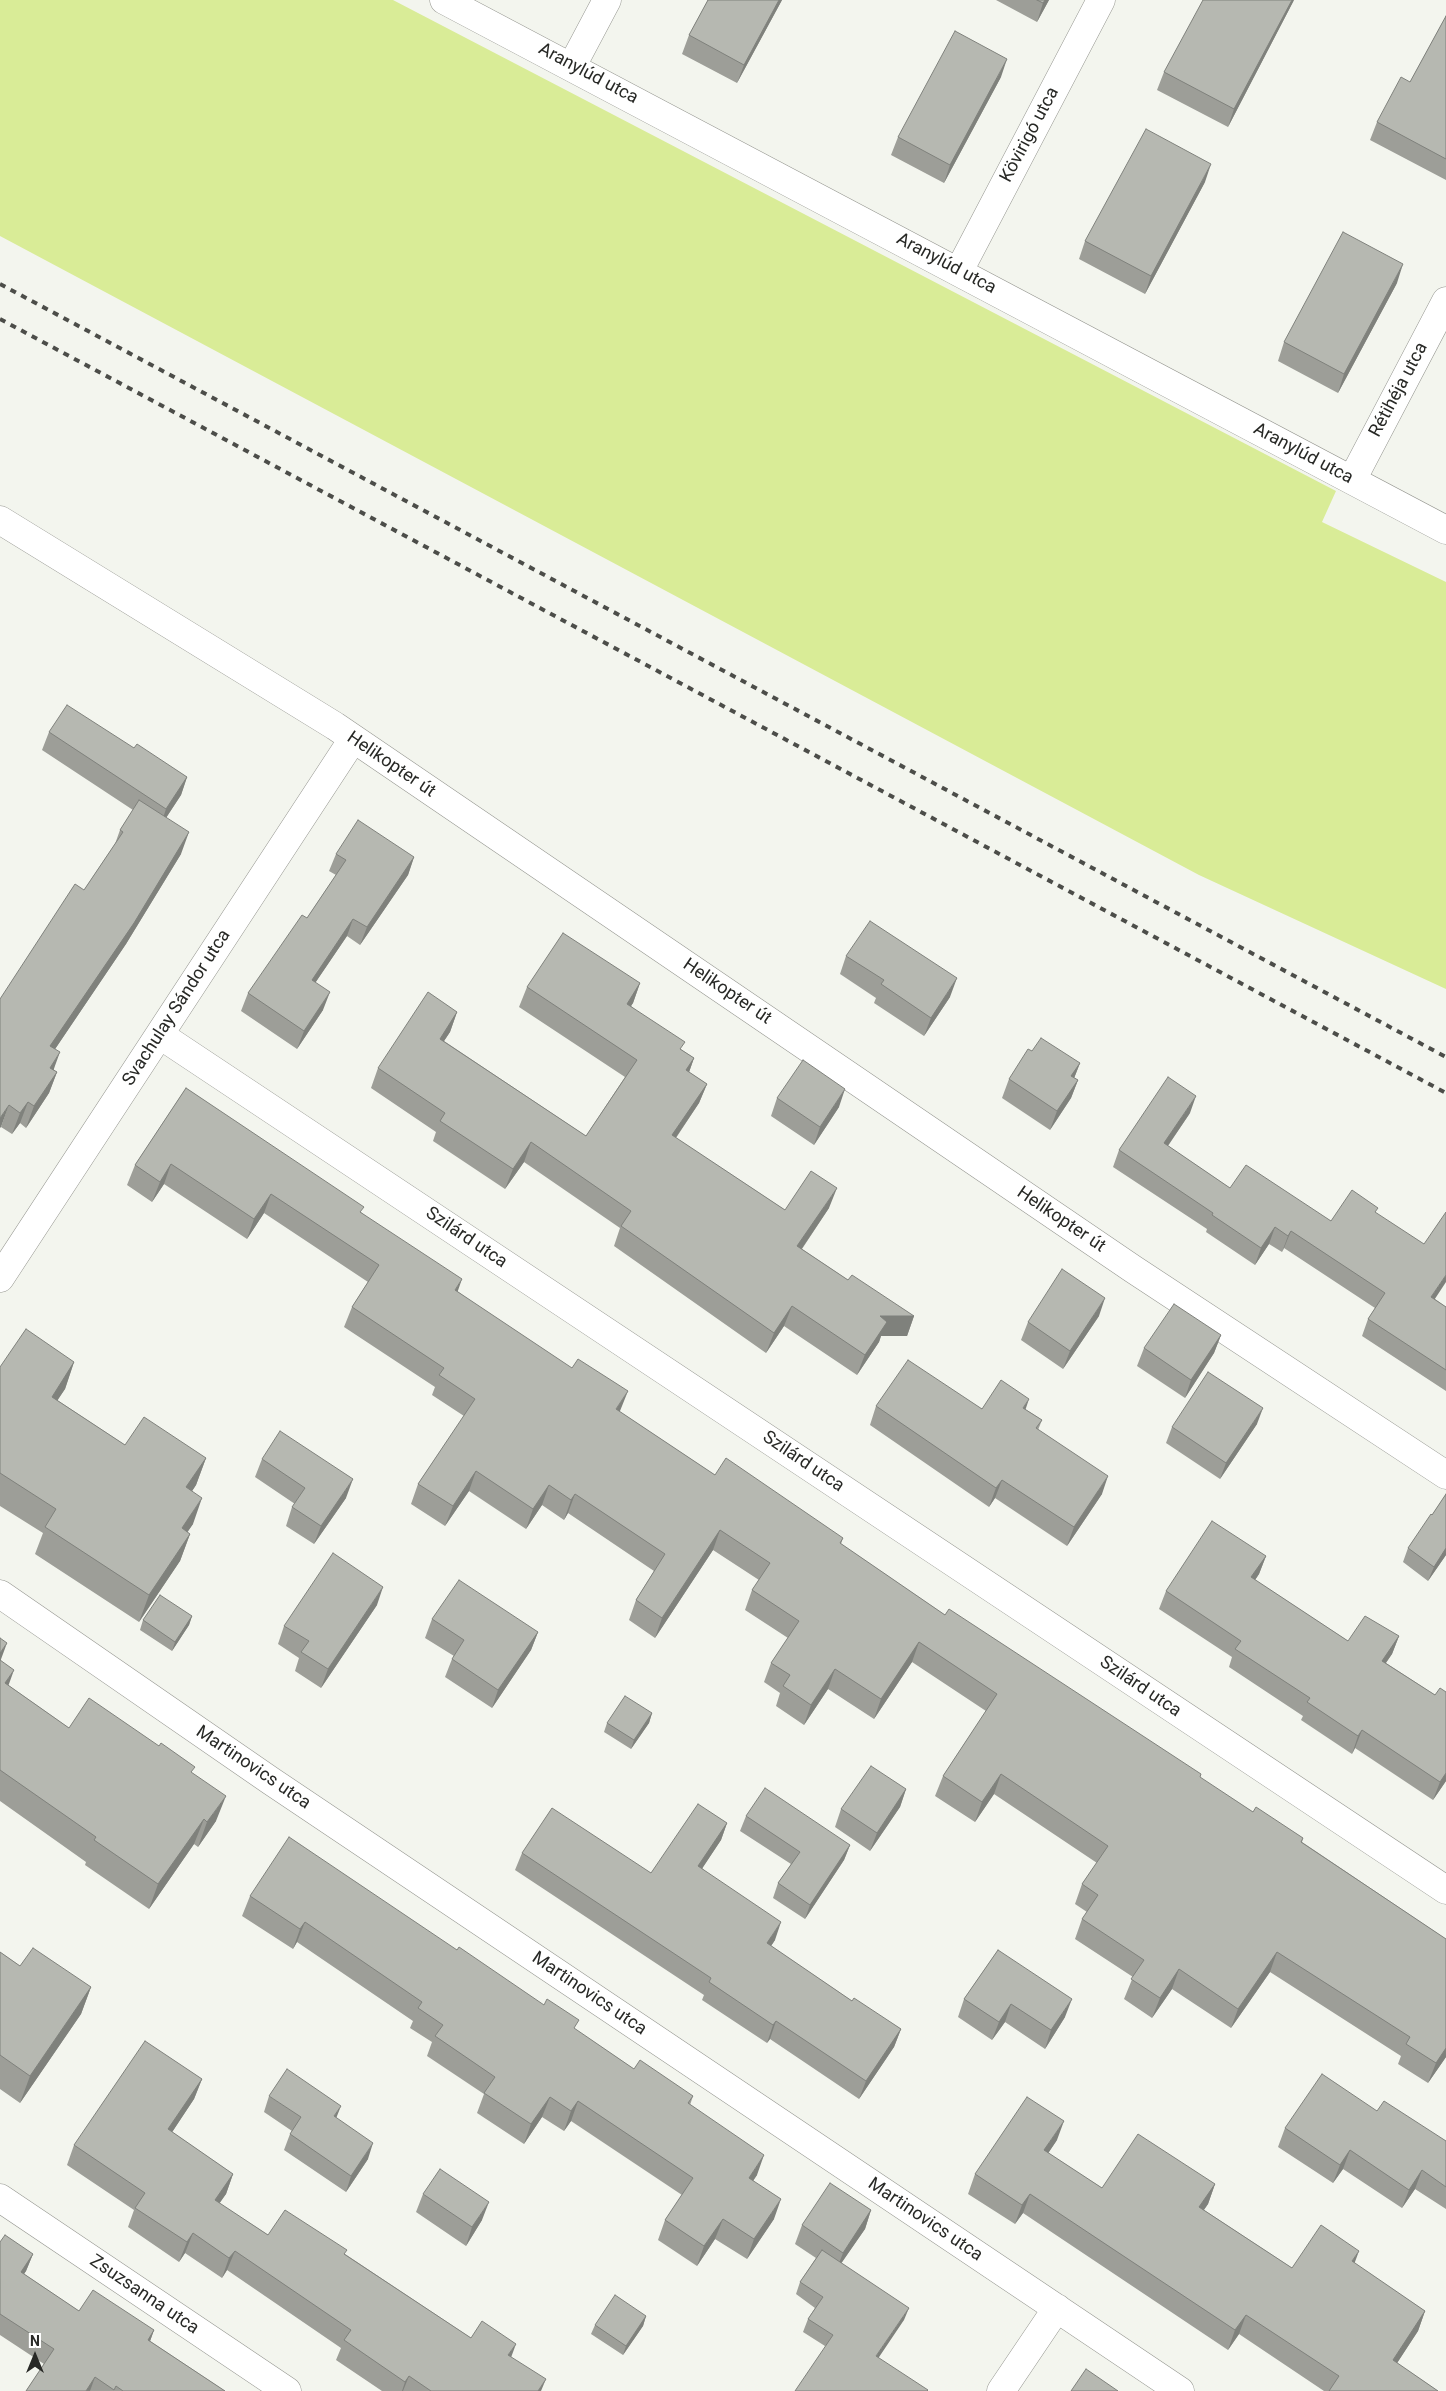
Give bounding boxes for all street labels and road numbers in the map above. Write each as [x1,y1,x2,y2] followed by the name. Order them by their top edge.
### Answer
[535,39,641,109] street label: Aranylúd utca
[996,84,1064,186] street label: Kövirigó utca
[893,229,999,299] street label: Aranylúd utca
[1365,339,1433,441] street label: Rétihéja utca
[1250,419,1356,489] street label: Aranylúd utca
[342,727,440,803] street label: Helikopter út
[118,926,236,1090] street label: Svachulay Sándor utca
[678,954,776,1030] street label: Helikopter út
[1012,1182,1110,1258] street label: Helikopter út
[421,1203,511,1273] street label: Szilárd utca
[758,1427,848,1497] street label: Szilárd utca
[1095,1652,1185,1722] street label: Szilárd utca
[192,1722,314,1814] street label: Martinovics utca
[528,1948,650,2040] street label: Martinovics utca
[864,2174,986,2266] street label: Martinovics utca
[85,2250,203,2340] street label: Zsuzsanna utca

